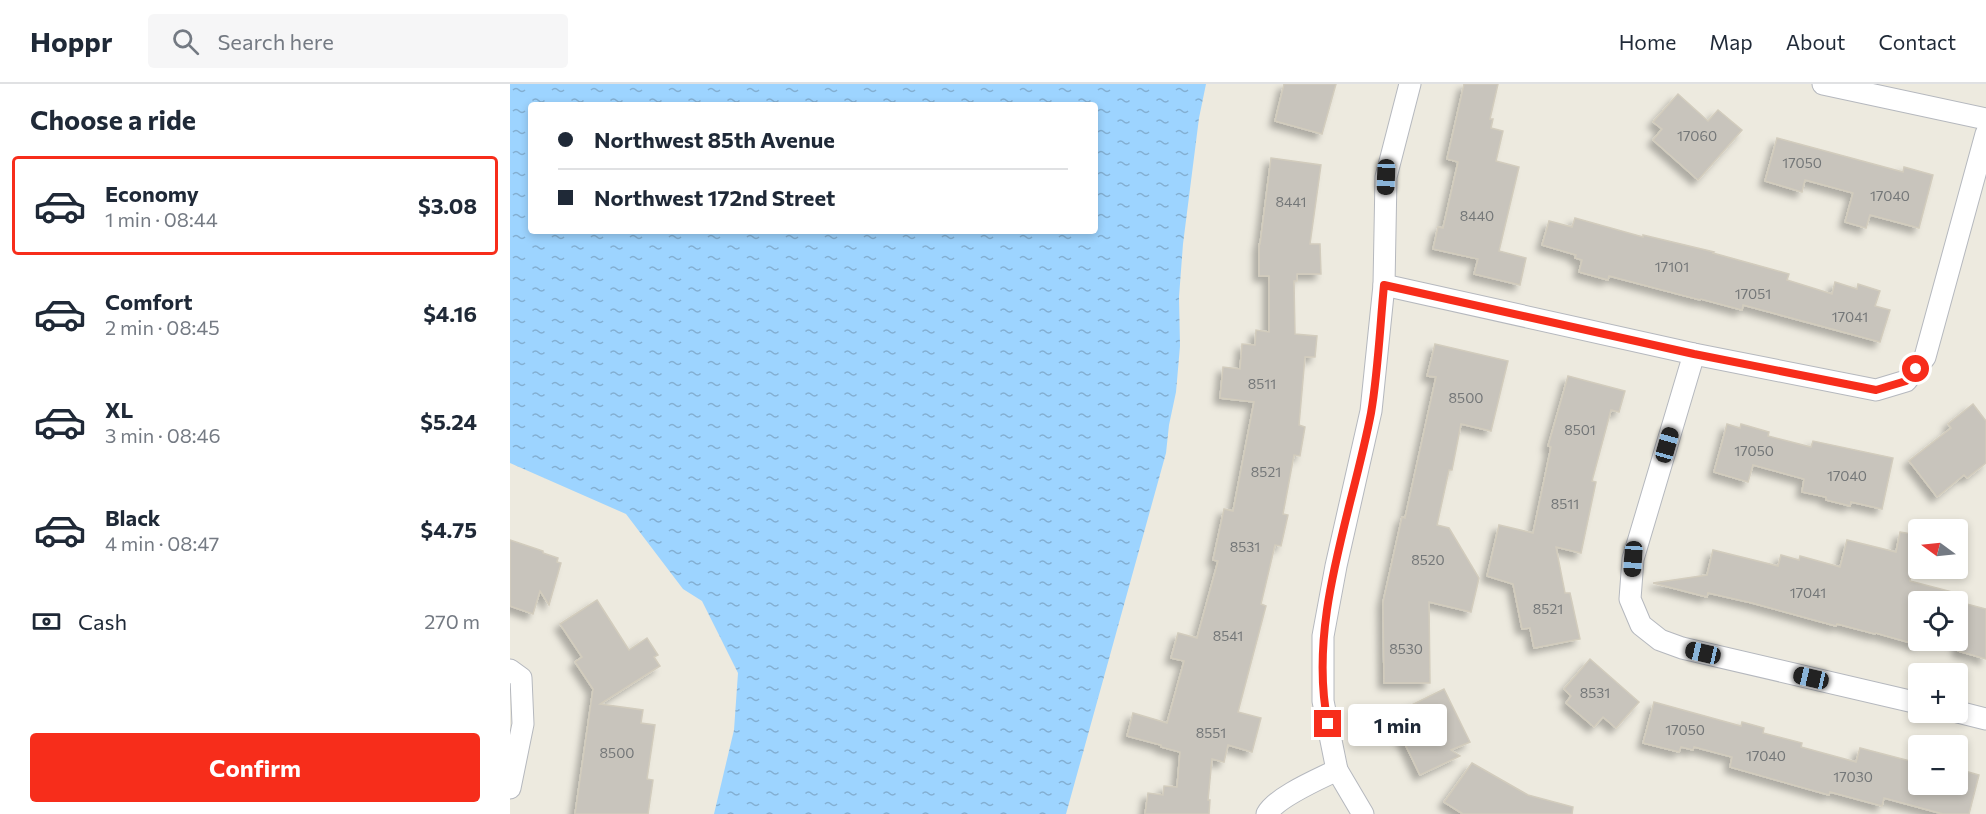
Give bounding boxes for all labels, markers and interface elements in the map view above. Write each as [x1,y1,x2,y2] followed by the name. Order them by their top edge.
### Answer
[148,14,568,68] search box
[30,24,112,58] text: Hoppr
[169,25,202,58] icon: search
[217,28,334,55] text: Search here
[1619,29,1676,54] text: Home
[1709,29,1753,54] text: Map
[1786,29,1845,54] text: About
[1878,29,1956,54] text: Contact
[30,103,196,136] text: Choose a ride
[594,126,835,153] text: Northwest 85th Avenue
[1677,127,1717,144] house number: 17060
[1782,154,1822,171] house number: 17050
[1376,159,1396,195] car
[33,179,87,233] icon: car
[105,180,199,207] text: Economy
[594,184,835,211] text: Northwest 172nd Street
[1870,187,1910,204] house number: 17040
[418,192,477,219] text: $3.08
[1276,193,1306,210] house number: 8441
[105,207,218,231] text: 1 min · 08:44
[1460,207,1494,224] house number: 8440
[1655,258,1689,275] house number: 17101
[1735,285,1771,302] house number: 17051
[33,287,87,341] icon: car
[105,288,193,315] text: Comfort
[423,300,477,327] text: $4.16
[1832,308,1868,325] house number: 17041
[105,315,220,339] text: 2 min · 08:45
[1902,355,1929,382] route start
[1248,375,1276,392] house number: 8511
[1449,389,1483,406] house number: 8500
[33,395,87,449] icon: car
[105,396,133,423] text: XL
[420,408,477,435] text: $5.24
[1564,421,1596,438] house number: 8501
[105,423,221,447] text: 3 min · 08:46
[1653,425,1681,465] car
[1734,442,1774,459] house number: 17050
[1251,463,1281,480] house number: 8521
[1827,467,1867,484] house number: 17040
[1551,495,1579,512] house number: 8511
[33,503,87,557] icon: car
[105,504,160,531] text: Black
[421,516,477,543] text: $4.75
[1908,519,1968,579] north arrow
[1908,519,1968,795] map controls
[105,531,219,555] text: 4 min · 08:47
[1230,538,1260,555] house number: 8531
[1623,540,1643,578] car
[1411,551,1445,568] house number: 8520
[1790,584,1826,601] house number: 17041
[1908,591,1968,651] button: locate
[1533,600,1563,617] house number: 8521
[30,605,63,638] icon: cash
[78,608,127,635] text: Cash
[424,609,480,633] text: 270 m
[1213,627,1243,644] house number: 8541
[1389,640,1423,657] house number: 8530
[1683,640,1723,666] car
[1908,663,1968,723] button: +
[1791,665,1831,691] car
[1580,684,1610,701] house number: 8531
[1349,703,1448,745] callout: 1 min
[1314,710,1341,737] route end
[1374,713,1421,737] text: 1 min
[1665,721,1705,738] house number: 17050
[1196,724,1226,741] house number: 8551
[30,733,480,802] button: Confirm
[1908,735,1968,795] button: −
[600,744,634,761] house number: 8500
[1746,747,1786,764] house number: 17040
[1833,768,1873,785] house number: 17030

